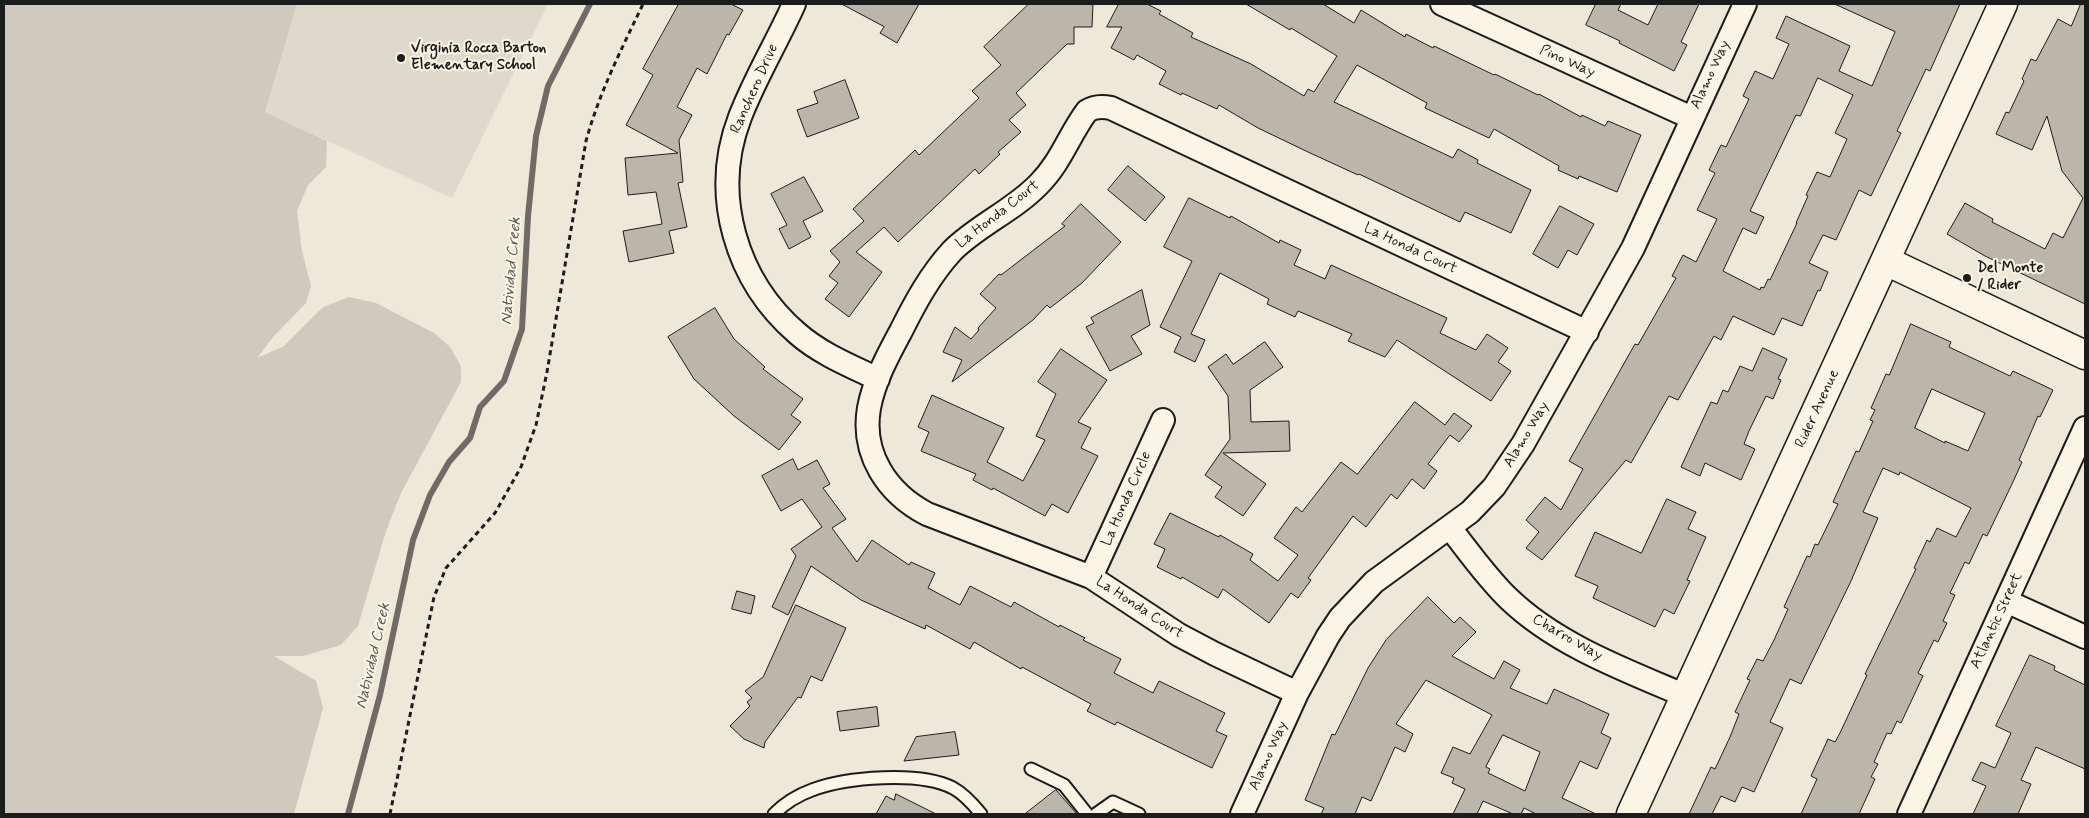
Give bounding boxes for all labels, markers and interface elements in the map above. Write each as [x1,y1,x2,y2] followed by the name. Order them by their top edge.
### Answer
[1687,38,1735,112] street label: Alamo Way
[411,40,546,75] place label: Virginia Rocca Barton Elementary School
[727,41,783,137] street label: Ranchero Drive
[1536,42,1598,82] street label: Pino Way
[395,52,407,64] marker: Virginia Rocca Barton Elementary School
[953,177,1043,253] street label: La Honda Court
[498,216,526,326] water label: Natividad Creek
[1360,220,1460,278] street label: La Honda Court
[1977,260,2043,295] place label: Del Monte / Rider
[1961,272,1973,284] marker: Del Monte / Rider
[1792,367,1844,451] street label: Rider Avenue
[1500,399,1554,471] street label: Alamo Way
[1098,449,1156,549] street label: La Honda Circle
[1967,570,2027,672] street label: Atlantic Street
[1092,573,1186,643] street label: La Honda Court
[352,601,396,711] water label: Natividad Creek
[1529,611,1605,665] street label: Charro Way
[1246,719,1292,793] street label: Alamo Way

